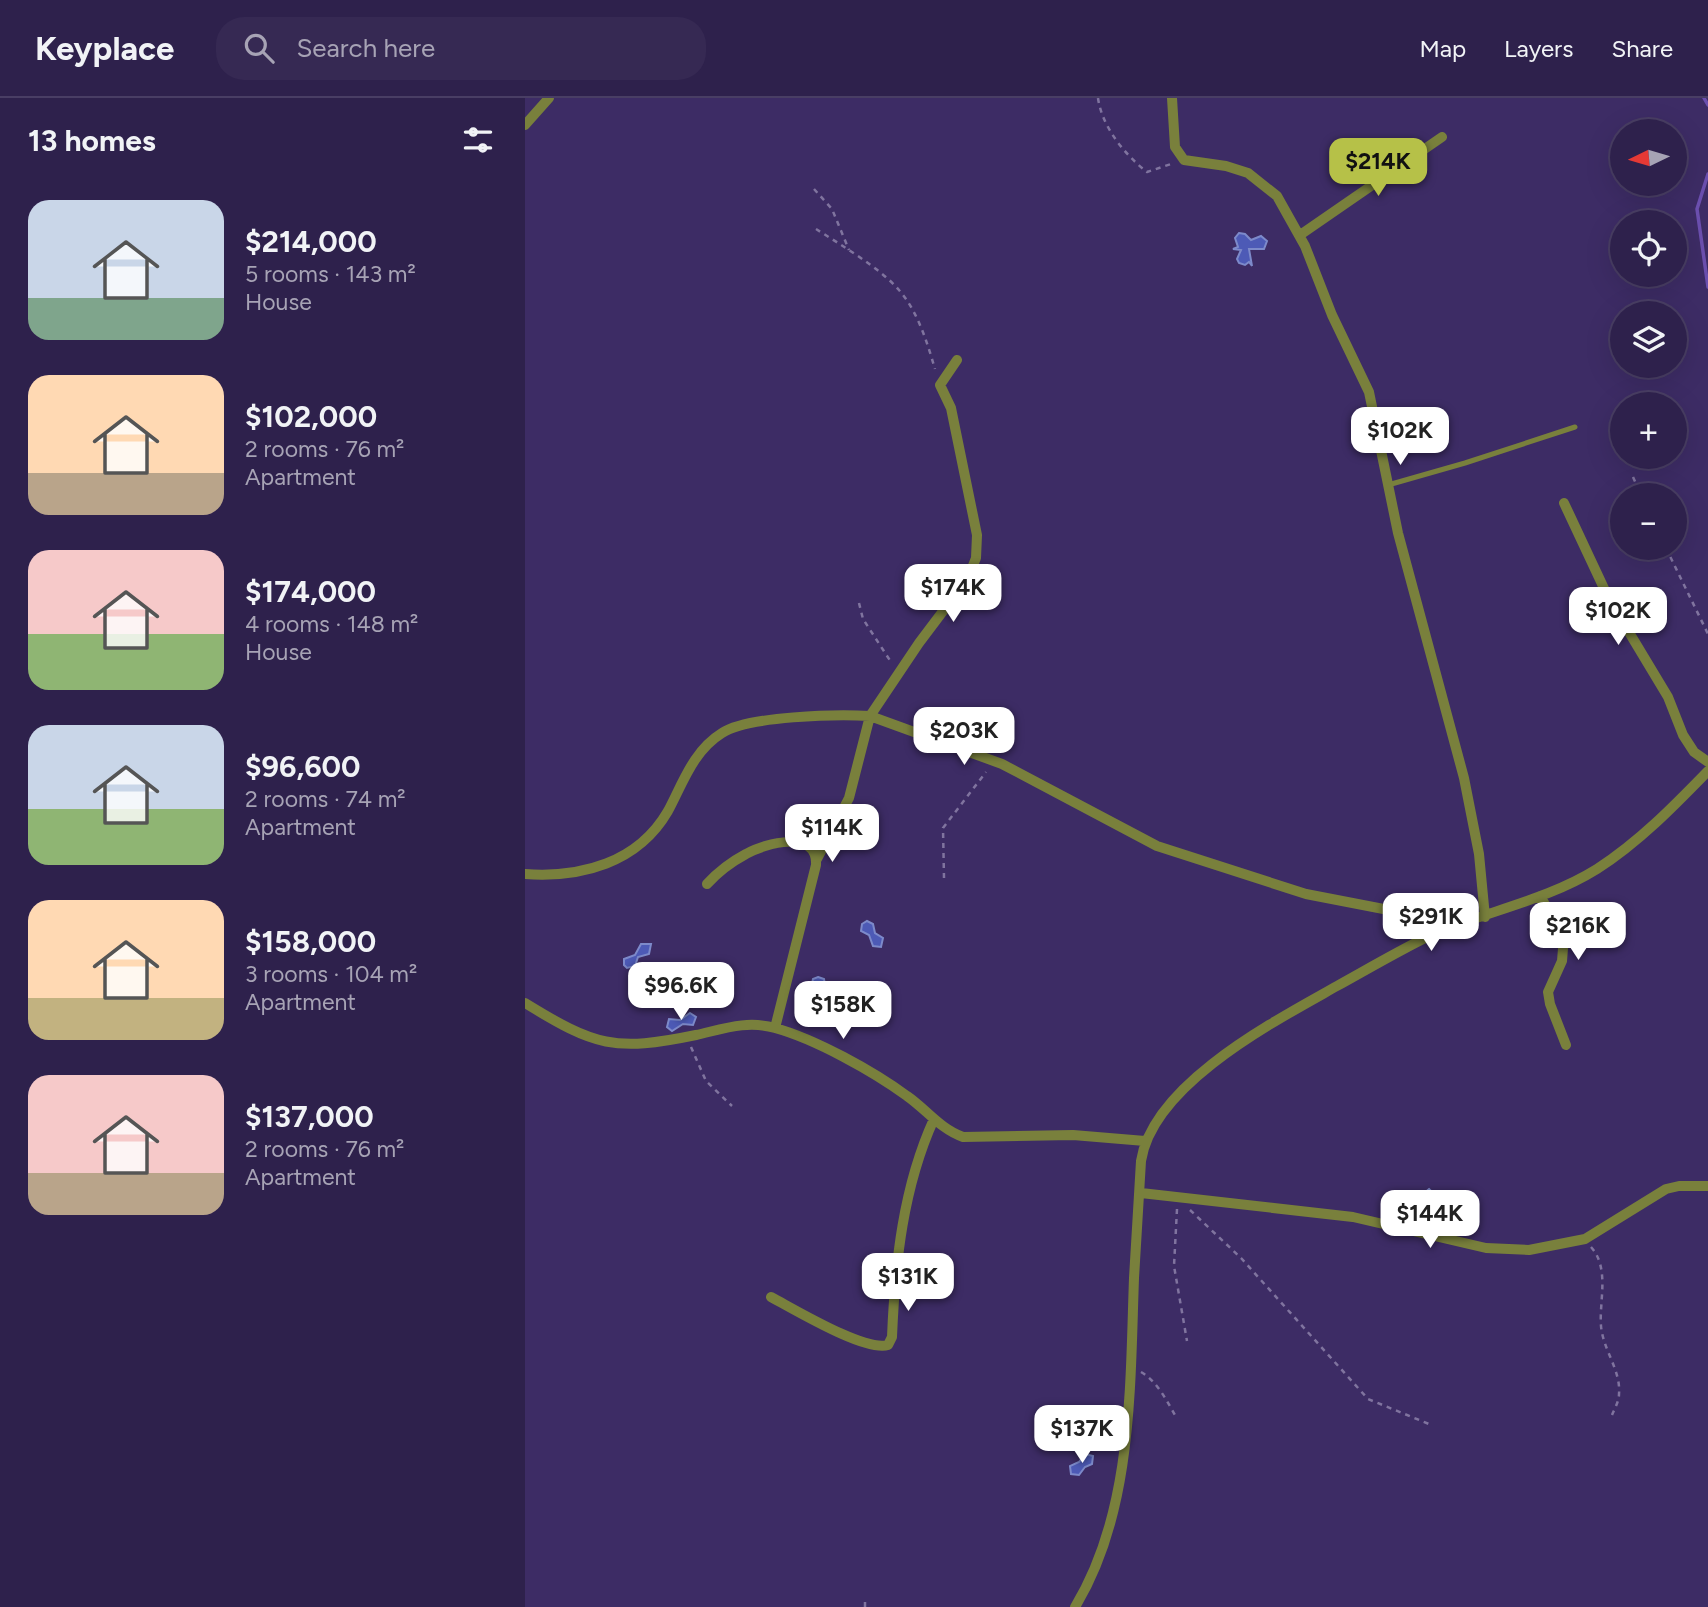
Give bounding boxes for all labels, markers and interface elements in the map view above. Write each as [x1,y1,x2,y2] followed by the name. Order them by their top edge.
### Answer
[216,17,706,80] search box
[35,29,174,68] text: Keyplace
[240,29,278,67] icon: search
[296,32,435,64] text: Search here
[1419,34,1466,63] text: Map
[1504,34,1573,63] text: Layers
[1611,34,1673,63] text: Share
[1610,119,1687,196] north arrow
[1610,119,1687,560] map controls
[459,121,497,159] icon: filters
[28,122,156,159] text: 13 homes
[1329,139,1427,198] pin: $214K
[1345,147,1411,175] text: $214K
[1610,210,1687,287] button: locate
[245,223,377,260] text: $214,000
[84,228,168,312] icon: home
[245,260,416,288] text: 5 rooms · 143 m²
[245,288,312,316] text: House
[1610,301,1687,378] button: layers
[1610,392,1687,469] button: +
[245,398,377,435] text: $102,000
[84,403,168,487] icon: home
[1351,408,1449,467] pin: $102K
[1367,416,1433,444] text: $102K
[245,435,404,463] text: 2 rooms · 76 m²
[245,463,356,491] text: Apartment
[1610,483,1687,560] button: −
[904,564,1002,624] pin: $174K
[245,573,376,610] text: $174,000
[920,573,986,601] text: $174K
[84,578,168,662] icon: home
[1569,588,1667,647] pin: $102K
[1585,596,1651,624] text: $102K
[245,610,418,638] text: 4 rooms · 148 m²
[245,638,312,666] text: House
[915,708,1013,767] pin: $203K
[929,716,999,744] text: $203K
[245,748,360,785] text: $96,600
[84,753,168,837] icon: home
[245,785,406,813] text: 2 rooms · 74 m²
[783,804,881,864] pin: $114K
[245,813,356,841] text: Apartment
[801,813,863,841] text: $114K
[1382,894,1480,953] pin: $291K
[1399,902,1463,930] text: $291K
[1529,902,1627,962] pin: $216K
[1546,911,1610,939] text: $216K
[245,923,376,960] text: $158,000
[84,928,168,1012] icon: home
[245,960,417,988] text: 3 rooms · 104 m²
[624,962,738,1022] pin: $96.6K
[644,971,718,999] text: $96.6K
[794,982,892,1041] pin: $158K
[245,988,356,1016] text: Apartment
[810,990,876,1018] text: $158K
[245,1098,374,1135] text: $137,000
[84,1103,168,1187] icon: home
[245,1135,404,1163] text: 2 rooms · 76 m²
[245,1163,356,1191] text: Apartment
[1381,1190,1479,1250] pin: $144K
[1397,1199,1463,1227] text: $144K
[859,1254,957,1313] pin: $131K
[878,1262,938,1290] text: $131K
[1033,1406,1131,1465] pin: $137K
[1050,1414,1114,1442] text: $137K

